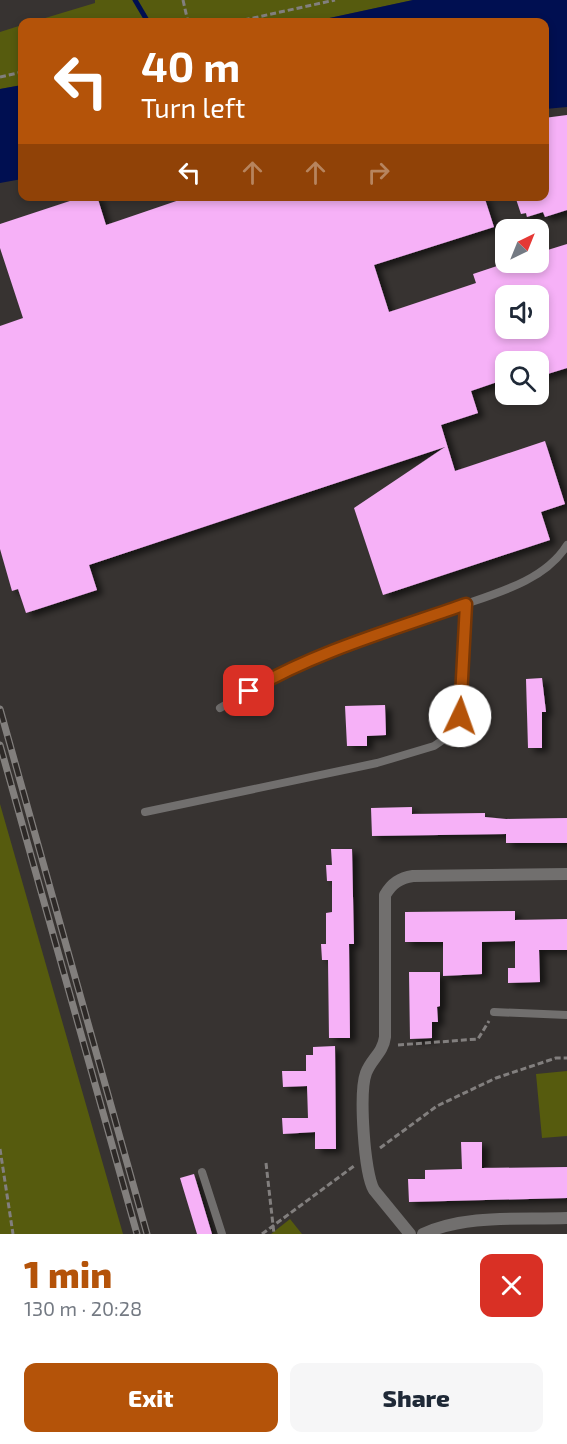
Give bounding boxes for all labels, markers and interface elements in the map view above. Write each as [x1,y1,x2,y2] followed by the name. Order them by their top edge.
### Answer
[141,40,240,90] text: 40 m
[42,42,120,120] icon: left
[141,91,245,123] text: Turn left
[173,156,206,189] icon: left
[236,156,269,189] icon: ahead
[299,156,332,189] icon: ahead
[362,156,395,189] icon: right
[495,219,549,273] north arrow
[495,219,549,405] map controls
[495,285,549,339] button: sound
[495,351,549,405] button: search
[223,665,274,716] pin
[232,674,265,707] icon: arrive
[428,684,492,748] position arrow
[24,1252,112,1295] text: 1 min
[480,1254,543,1317] button: close
[24,1296,142,1320] text: 130 m · 20:28
[24,1363,278,1432] button: Exit
[290,1363,543,1432] button: Share

